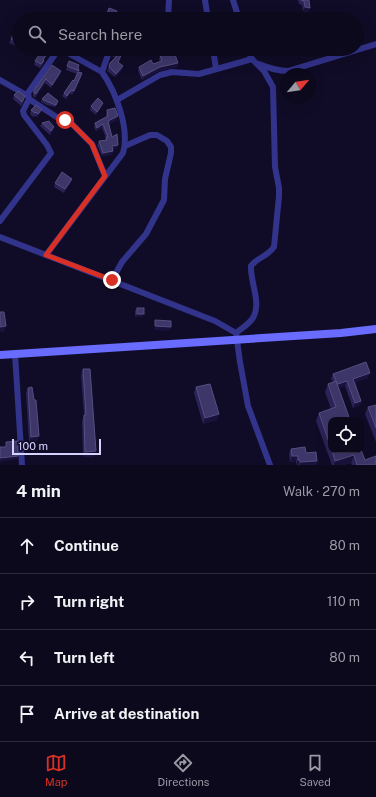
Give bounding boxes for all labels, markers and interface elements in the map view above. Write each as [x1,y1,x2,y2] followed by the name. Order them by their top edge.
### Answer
[12,12,364,56] search box
[26,23,48,45] icon: search
[58,26,142,43] text: Search here
[280,68,316,104] north arrow
[56,111,74,129] route start
[103,271,121,289] route end
[328,417,364,453] map controls
[328,417,364,453] button: locate
[12,437,101,456] scale bar
[18,440,48,452] text: 100 m
[16,481,61,501] text: 4 min
[283,484,360,499] text: Walk · 270 m
[16,535,38,557] icon: ahead
[54,537,119,554] text: Continue
[329,538,360,553] text: 80 m
[16,591,38,613] icon: right
[54,593,124,610] text: Turn right
[327,594,360,609] text: 110 m
[16,647,38,669] icon: left
[54,649,115,666] text: Turn left
[329,650,360,665] text: 80 m
[16,703,38,725] icon: arrive
[54,705,199,722] text: Arrive at destination
[45,752,67,788] tab: Map
[158,752,209,788] tab: Directions
[299,752,331,788] tab: Saved

